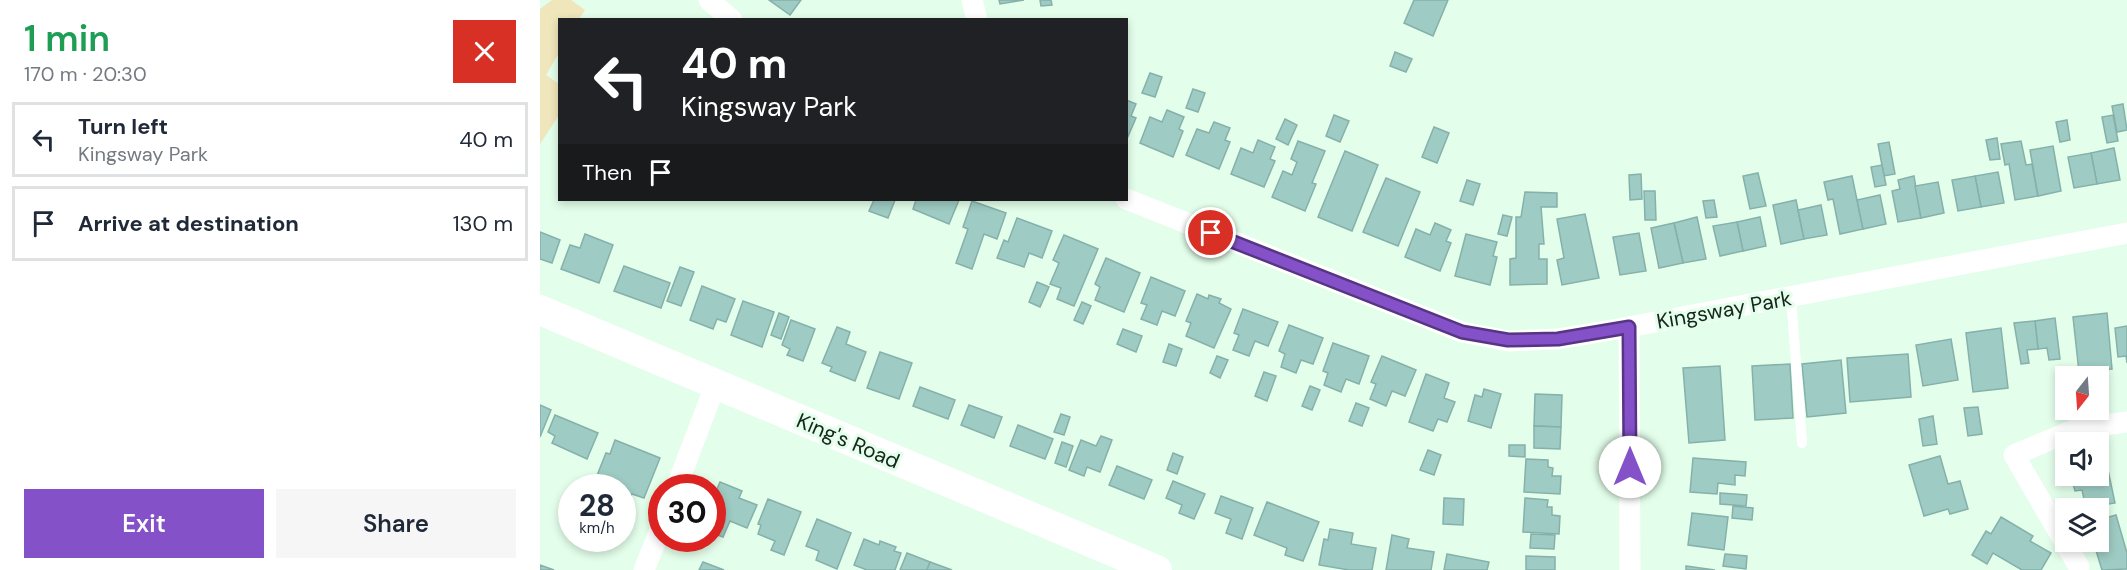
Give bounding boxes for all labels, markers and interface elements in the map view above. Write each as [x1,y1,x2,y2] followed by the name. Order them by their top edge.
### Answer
[24,15,110,62] text: 1 min
[453,20,516,83] button: close
[681,36,787,91] text: 40 m
[582,42,660,120] icon: left
[24,61,147,87] text: 170 m · 20:30
[681,89,857,124] text: Kingsway Park
[78,112,168,141] text: Turn left
[27,123,60,156] icon: left
[459,125,513,154] text: 40 m
[78,141,208,167] text: Kingsway Park
[644,156,677,189] icon: arrive
[582,158,632,187] text: Then
[27,207,60,240] icon: arrive
[1185,207,1236,258] pin
[78,209,299,238] text: Arrive at destination
[453,209,513,238] text: 130 m
[1194,216,1227,249] icon: arrive
[1654,284,1794,336] street label: Kingsway Park
[2055,366,2109,420] north arrow
[2055,366,2109,552] map controls
[792,407,904,475] street label: King's Road
[2055,432,2109,486] button: sound
[1598,435,1662,499] position arrow
[648,474,726,552] speed limit sign: 30
[579,486,615,525] text: 28
[24,489,264,558] button: Exit
[276,489,516,558] button: Share
[2055,498,2109,552] button: layers
[579,518,615,538] text: km/h

